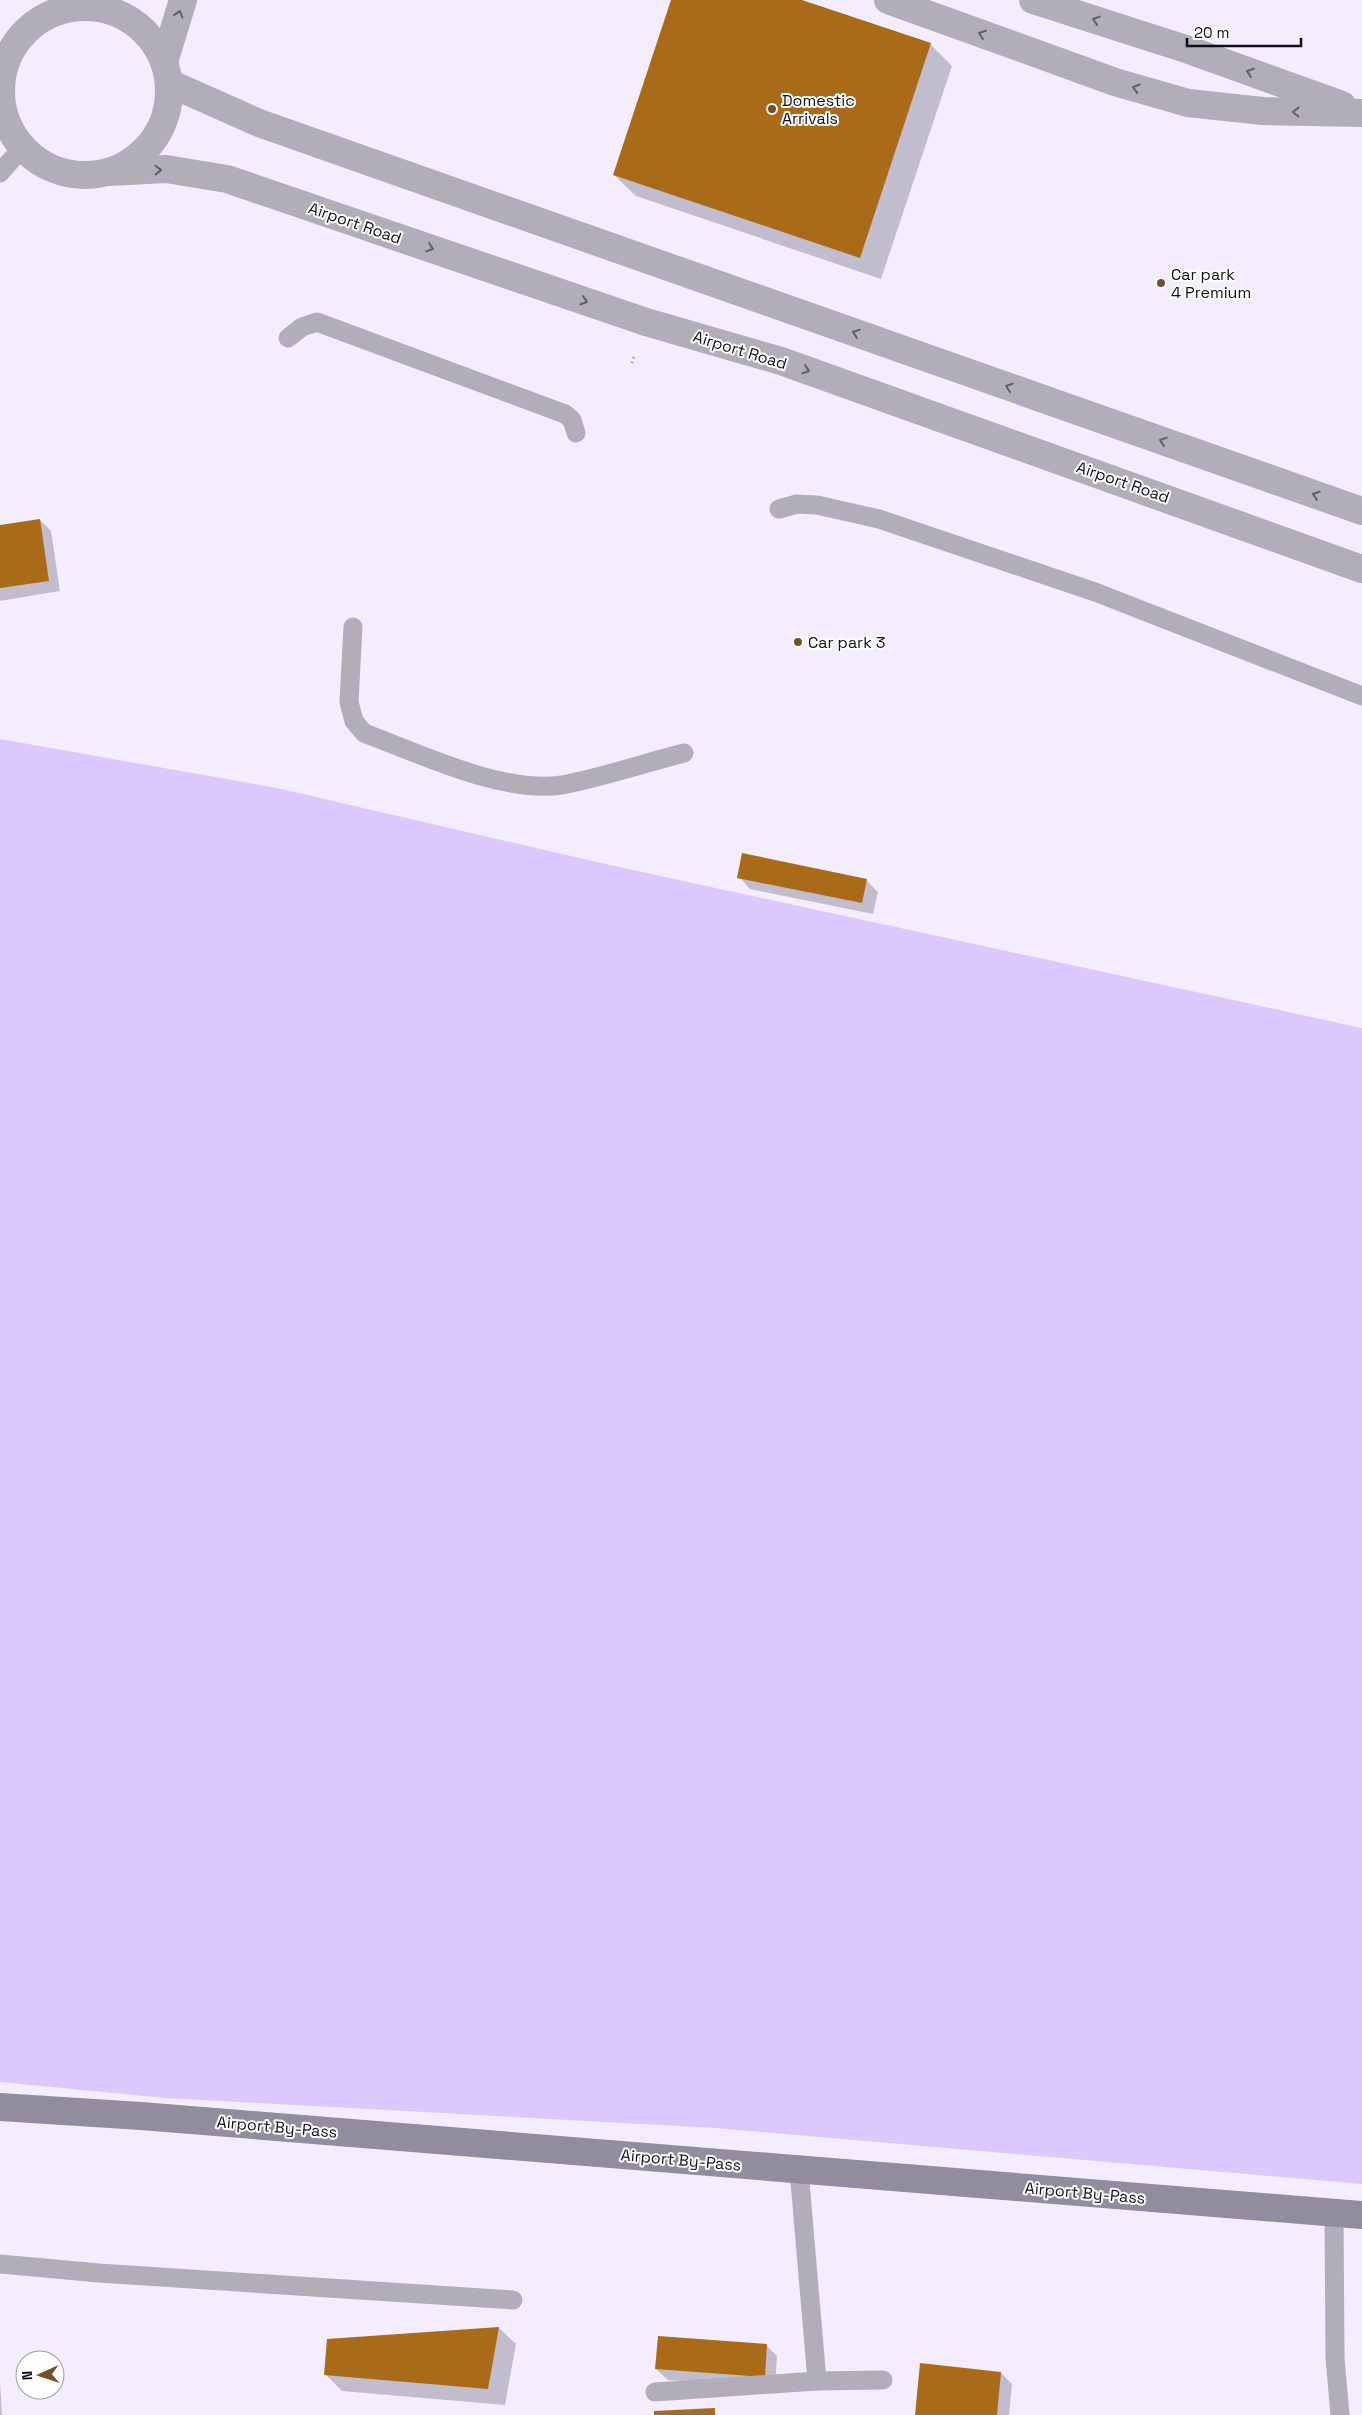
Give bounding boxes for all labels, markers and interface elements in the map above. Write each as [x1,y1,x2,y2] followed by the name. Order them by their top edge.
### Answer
[173,10,183,19] one-way arrow
[1187,15,1301,47] scale bar
[1093,16,1101,26] one-way arrow
[1194,23,1229,42] text: 20 m
[979,30,987,40] one-way arrow
[1247,68,1255,78] one-way arrow
[1132,83,1140,93] one-way arrow
[782,90,855,129] place label: Domestic Arrivals
[766,103,778,115] marker: Domestic Arrivals
[1292,106,1300,117] one-way arrow
[154,164,162,175] one-way arrow
[306,197,404,249] street label: Airport Road
[426,243,434,253] one-way arrow
[1171,264,1251,303] place label: Car park 4 Premium
[1155,277,1167,289] marker: Car park 4 Premium
[579,295,588,305] one-way arrow
[691,326,789,374] street label: Airport Road
[852,329,861,339] one-way arrow
[801,364,810,374] one-way arrow
[1006,383,1014,393] one-way arrow
[1159,437,1167,447] one-way arrow
[1074,456,1172,508] street label: Airport Road
[1312,491,1321,501] one-way arrow
[808,632,886,653] place label: Car park 3
[792,636,804,648] marker: Car park 3
[216,2111,338,2143] street label: Airport By-Pass
[620,2144,742,2176] street label: Airport By-Pass
[1024,2177,1146,2209] street label: Airport By-Pass
[15,2350,65,2400] north arrow
[18,2371,36,2381] text: N

